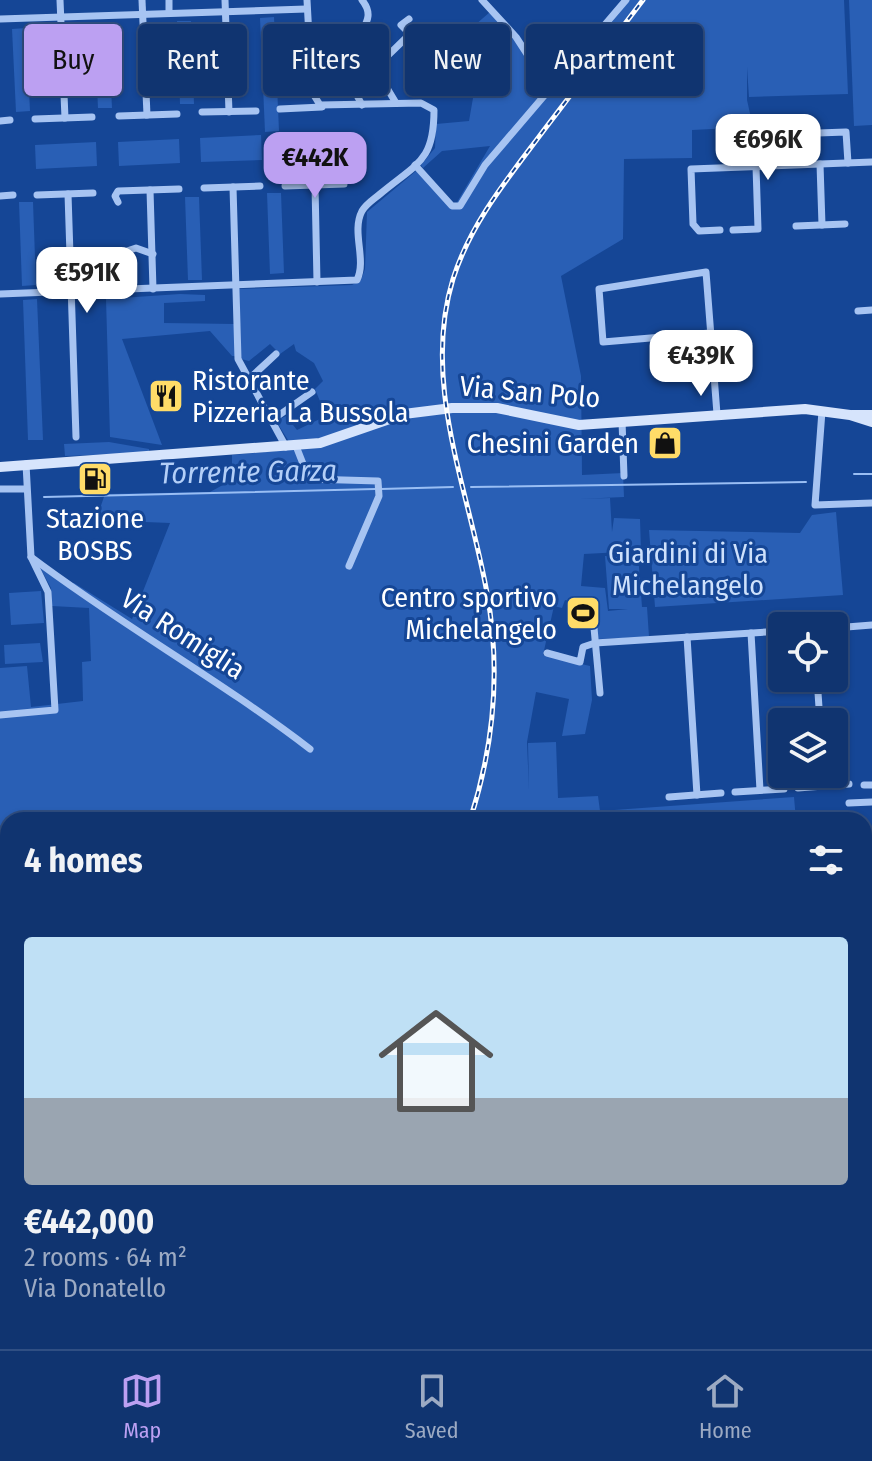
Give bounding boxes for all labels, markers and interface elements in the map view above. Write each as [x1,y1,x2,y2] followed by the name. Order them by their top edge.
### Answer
[24,24,122,96] chip: Buy
[138,24,247,96] chip: Rent
[263,24,389,96] chip: Filters
[405,24,510,96] chip: New
[526,24,703,96] chip: Apartment
[712,114,824,182] pin: €696K
[734,124,802,155] text: €696K
[259,132,371,200] pin: €442K
[282,142,348,173] text: €442K
[31,247,143,315] pin: €591K
[54,257,120,288] text: €591K
[645,330,757,398] pin: €439K
[668,340,734,371] text: €439K
[192,364,408,429] place label: Ristorante Pizzeria La Bussola
[458,369,602,415] street label: Via San Polo
[147,377,185,415] restaurant icon: Ristorante Pizzeria La Bussola
[646,424,684,462] shop icon: Chesini Garden
[467,427,639,460] place label: Chesini Garden
[159,452,337,492] water label: Torrente Garza
[76,460,114,498] fuel station icon: Stazione BOSBS
[46,502,144,567] place label: Stazione BOSBS
[608,537,768,602] park label: Giardini di Via Michelangelo
[381,581,557,646] place label: Centro sportivo Michelangelo
[115,582,251,686] street label: Via Romiglia
[564,594,602,632] sports icon: Centro sportivo Michelangelo
[768,612,848,788] map controls
[768,612,848,692] button: locate
[768,708,848,788] button: layers
[804,838,848,882] icon: filters
[24,840,143,881] text: 4 homes
[364,989,508,1133] icon: home
[24,1201,154,1242] text: €442,000
[24,1242,187,1273] text: 2 rooms · 64 m²
[24,1273,166,1304] text: Via Donatello
[120,1369,164,1444] tab: Map
[405,1369,459,1444] tab: Saved
[699,1369,752,1444] tab: Home

